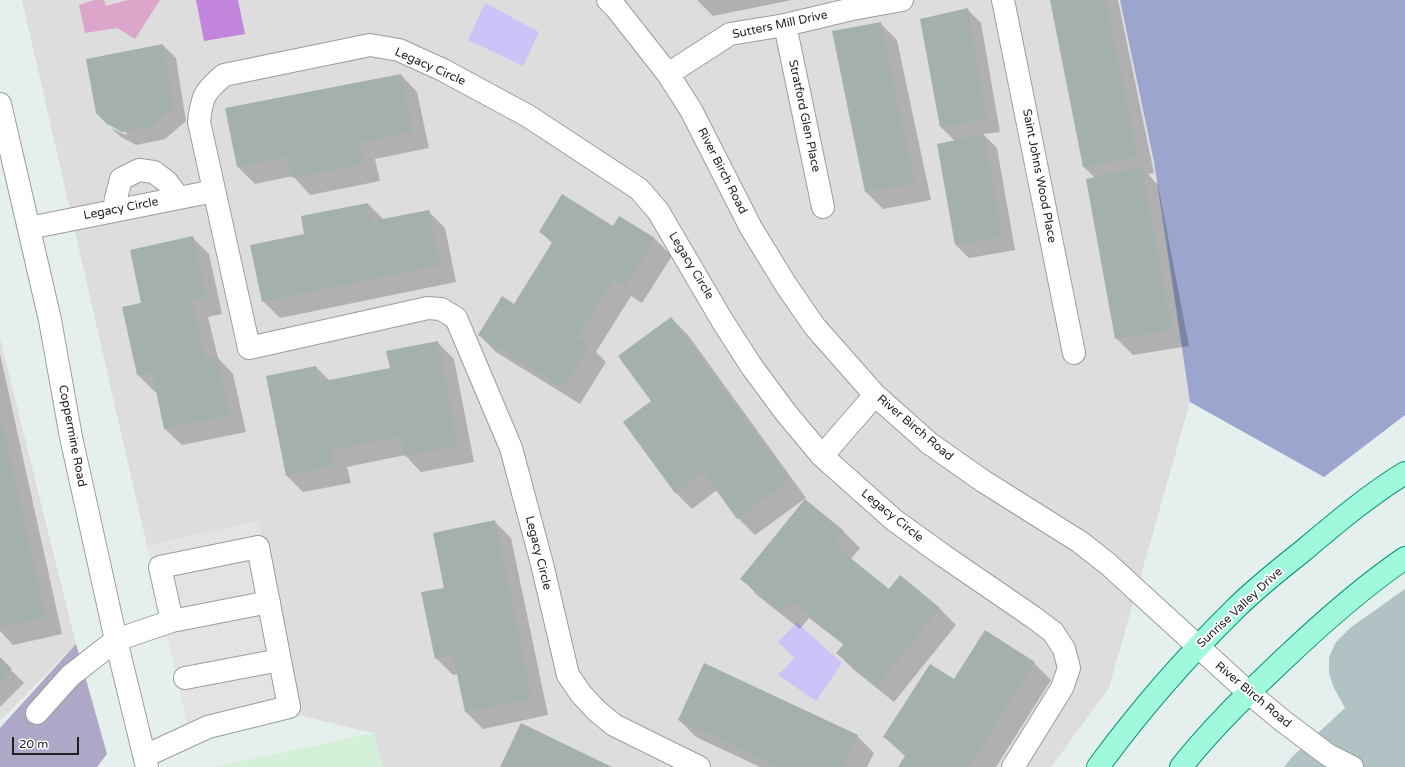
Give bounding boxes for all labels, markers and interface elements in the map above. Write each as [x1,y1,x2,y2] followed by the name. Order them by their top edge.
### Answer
[731,8,829,42] street label: Sutters Mill Drive
[392,45,468,89] street label: Legacy Circle
[785,59,823,173] street label: Stratford Glen Place
[1019,108,1059,244] street label: Saint Johns Wood Place
[694,125,750,217] street label: River Birch Road
[82,195,160,223] street label: Legacy Circle
[665,230,717,302] street label: Legacy Circle
[55,384,89,488] street label: Coppermine Road
[874,392,956,464] street label: River Birch Road
[858,487,926,545] street label: Legacy Circle
[522,514,554,592] street label: Legacy Circle
[1194,565,1286,651] street label: Sunrise Valley Drive
[1212,659,1294,731] street label: River Birch Road
[14,729,81,755] scale bar
[19,737,48,751] text: 20 m

